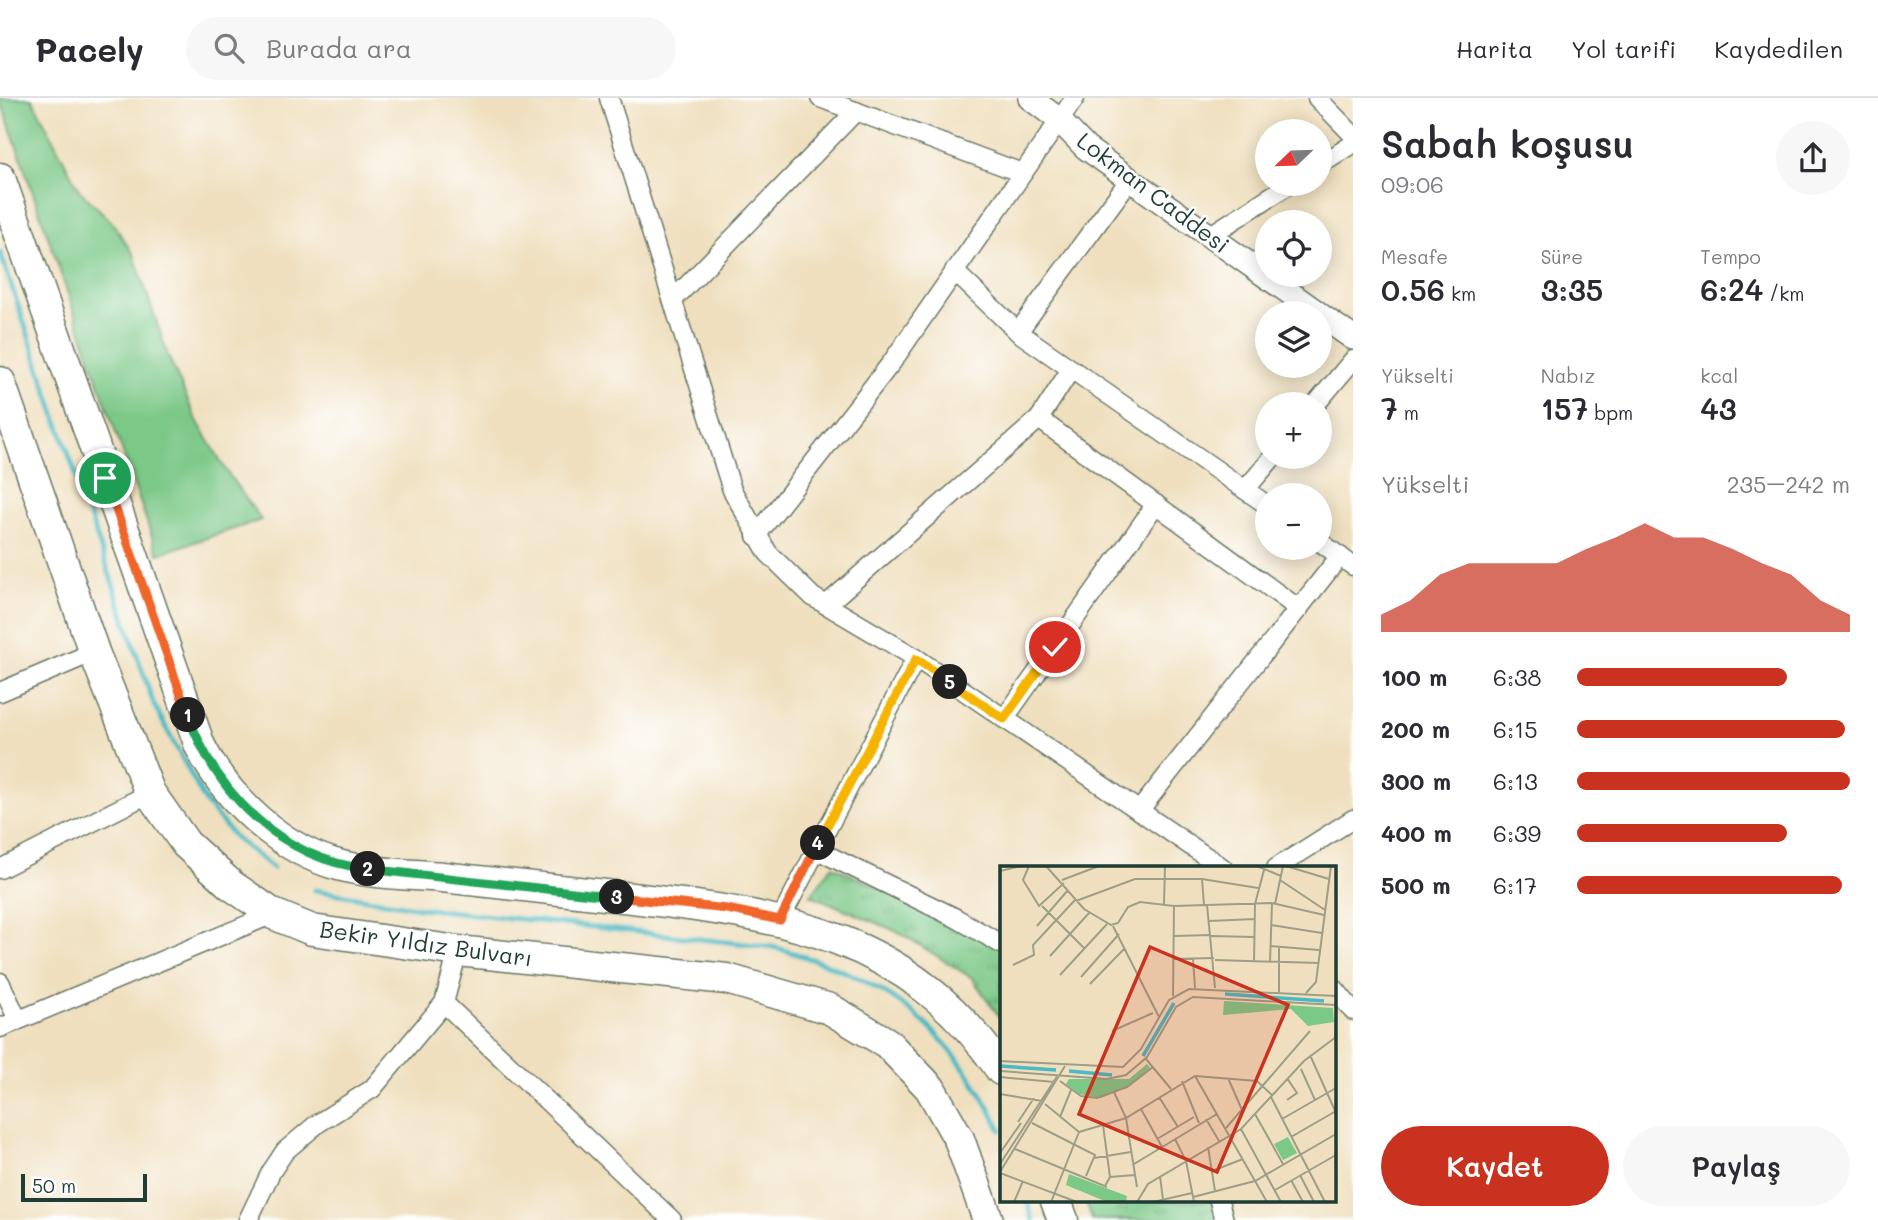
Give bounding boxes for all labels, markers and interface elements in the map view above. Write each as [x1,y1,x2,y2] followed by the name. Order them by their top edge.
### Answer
[186,17,676,80] search box
[35,27,144,70] text: Pacely
[210,29,248,67] icon: search
[266,31,412,65] text: Burada ara
[1456,33,1533,64] text: Harita
[1571,33,1676,64] text: Yol tarifi
[1714,33,1843,64] text: Kaydedilen
[1381,118,1634,168] text: Sabah koşusu
[1255,119,1332,196] north arrow
[1255,119,1332,560] map controls
[1776,121,1850,195] button: share
[1071,125,1236,259] street label: Lokman Caddesi
[1381,169,1444,199] text: 09:06
[1255,210,1332,287] button: locate
[1381,244,1448,269] text: Mesafe
[1541,244,1583,269] text: Süre
[1700,244,1761,269] text: Tempo
[1381,269,1445,309] text: 0.56
[1541,269,1603,309] text: 3:35
[1700,269,1763,309] text: 6:24
[1445,281,1476,306] text: km
[1763,281,1805,306] text: /km
[1255,301,1332,378] button: layers
[1381,363,1454,388] text: Yükselti
[1541,363,1595,388] text: Nabız
[1700,363,1738,388] text: kcal
[1381,388,1398,428] text: 7
[1541,388,1588,428] text: 157
[1700,388,1737,428] text: 43
[1255,392,1332,469] button: +
[1398,400,1419,425] text: m
[1588,400,1633,425] text: bpm
[75,448,135,508] pin
[86,459,124,497] icon: arrive
[1381,469,1469,499] text: Yükselti
[1727,469,1850,499] text: 235–242 m
[1255,483,1332,560] button: −
[1025,617,1085,677] pin
[1036,628,1074,666] icon: check
[1381,662,1447,692] text: 100 m
[1493,662,1541,692] text: 6:38
[932,664,968,700] pin: 5
[944,669,955,694] text: 5
[170,698,206,732] pin: 1
[183,702,192,727] text: 1
[1381,714,1450,744] text: 200 m
[1493,714,1538,744] text: 6:15
[1381,766,1451,796] text: 300 m
[1493,766,1538,796] text: 6:13
[1381,818,1452,848] text: 400 m
[1493,818,1541,848] text: 6:39
[800,826,836,860] pin: 4
[811,830,824,855] text: 4
[350,852,386,886] pin: 2
[362,856,373,881] text: 2
[1000,866,1336,1202] inset map
[1381,870,1451,900] text: 500 m
[1493,870,1537,900] text: 6:17
[600,880,634,914] pin: 3
[611,884,622,909] text: 3
[318,913,534,973] street label: Bekir Yıldız Bulvarı
[1381,1126,1609,1206] button: Kaydet
[1623,1126,1850,1206] button: Paylaş
[21,1171,147,1203] scale bar
[32,1173,76,1198] text: 50 m

